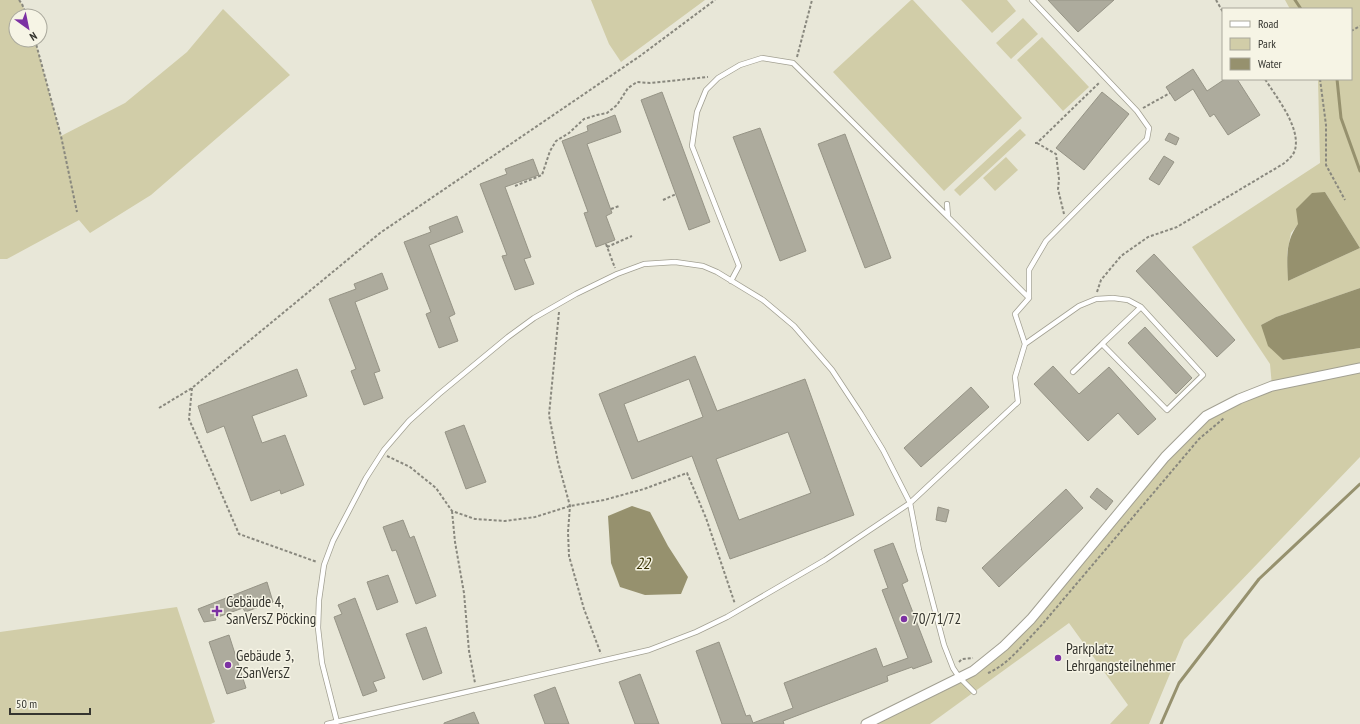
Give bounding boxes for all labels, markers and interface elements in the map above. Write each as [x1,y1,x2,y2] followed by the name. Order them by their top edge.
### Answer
[8,8,48,48] north arrow
[1222,8,1352,80] legend
[1258,16,1278,31] text: Road
[27,29,40,44] text: N
[1258,36,1276,51] text: Park
[1258,56,1283,71] text: Water
[636,553,652,573] water label: 22
[226,592,316,628] place label: Gebäude 4, SanVersZ Pöcking
[211,605,223,617] marker: Gebäude 4, SanVersZ Pöcking
[912,609,961,628] place label: 70/71/72
[899,614,909,624] marker: 70/71/72
[1066,639,1176,675] place label: Parkplatz Lehrgangsteilnehmer
[236,646,294,682] place label: Gebäude 3, ZSanVersZ
[1053,653,1063,663] marker: Parkplatz Lehrgangsteilnehmer
[223,660,233,670] marker: Gebäude 3, ZSanVersZ
[10,690,90,716] scale bar
[16,696,37,711] text: 50 m

